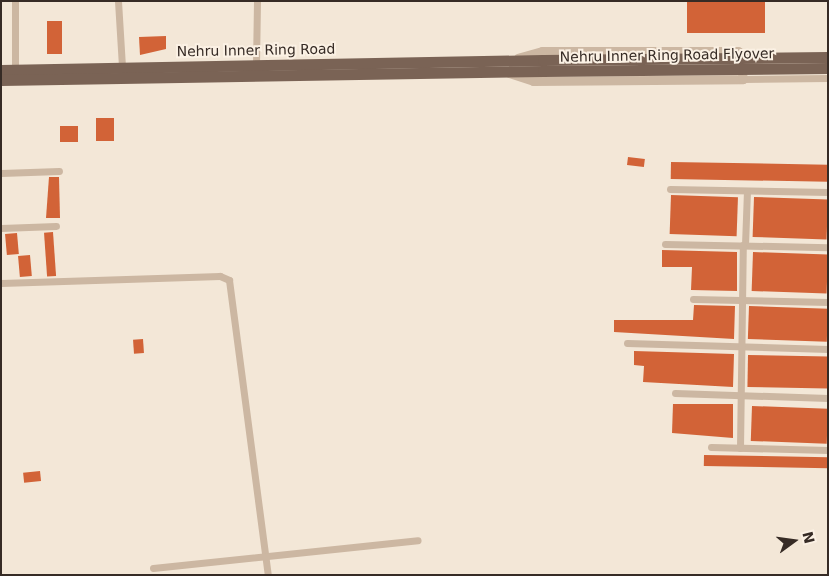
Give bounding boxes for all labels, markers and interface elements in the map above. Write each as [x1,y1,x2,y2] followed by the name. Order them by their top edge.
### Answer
[177,40,335,60] street label: Nehru Inner Ring Road
[560,45,774,65] street label: Nehru Inner Ring Road Flyover
[769,516,819,566] north arrow
[799,530,818,545] text: N

